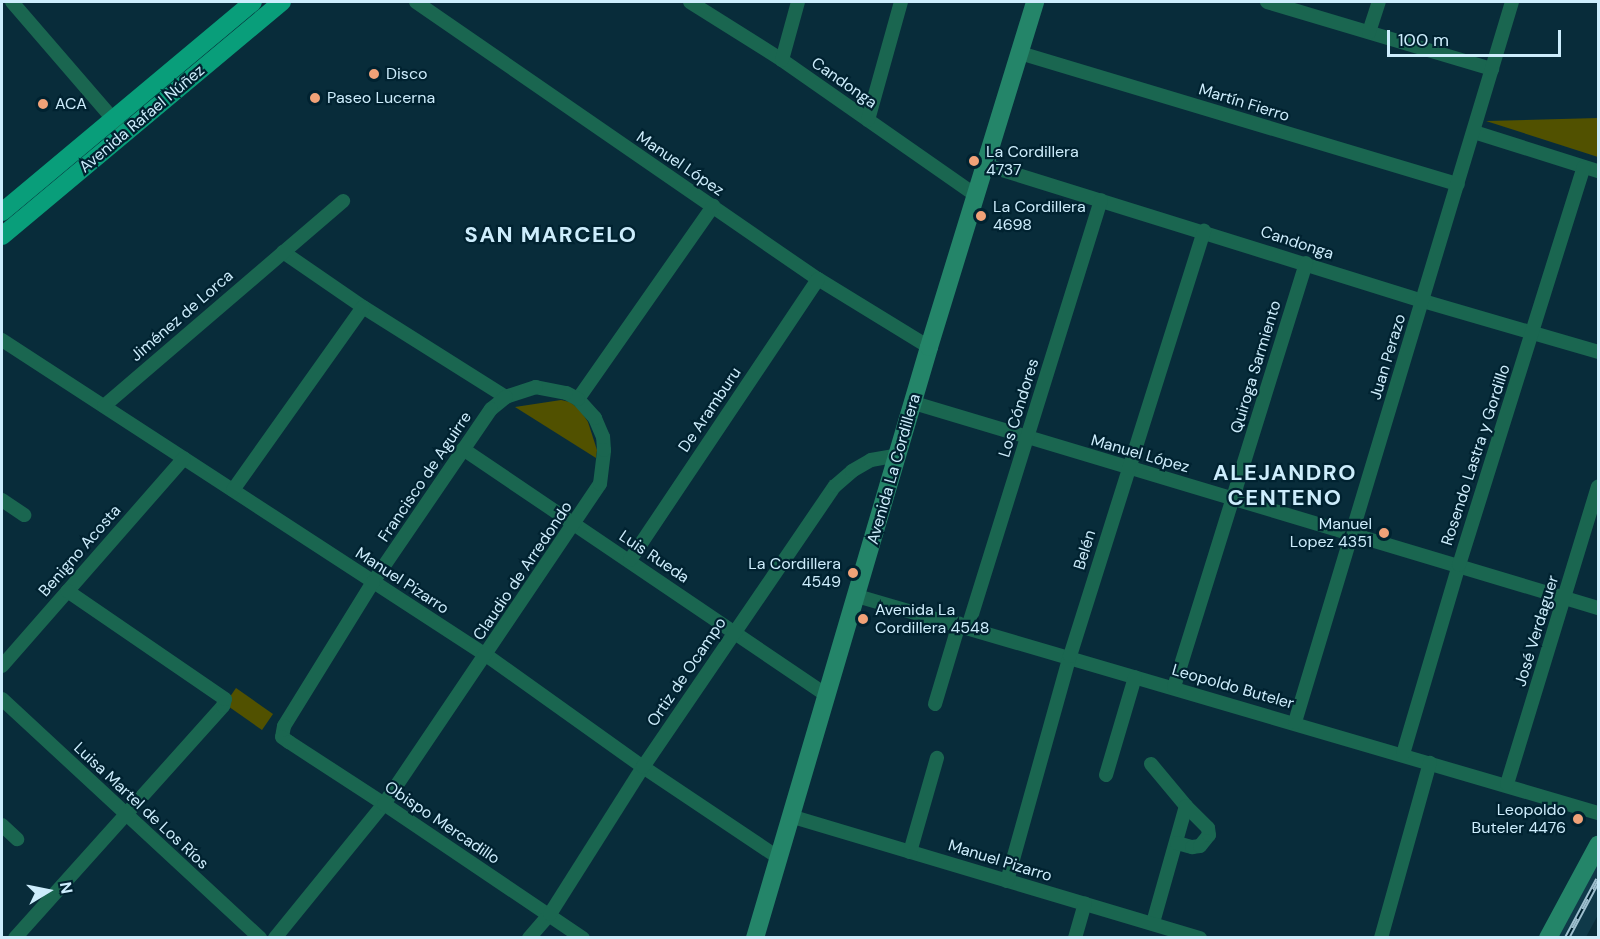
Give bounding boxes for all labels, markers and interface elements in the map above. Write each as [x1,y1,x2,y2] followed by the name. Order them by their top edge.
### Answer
[1390,18,1564,56] scale bar
[1398,28,1449,52] text: 100 m
[807,53,881,113] street label: Candonga
[76,61,208,177] street label: Avenida Rafael Núñez
[386,64,428,84] place label: Disco
[367,67,381,81] marker: Disco
[1196,80,1292,126] street label: Martín Fierro
[327,88,435,108] place label: Paseo Lucerna
[308,91,322,105] marker: Paseo Lucerna
[55,94,87,114] place label: ACA
[36,97,50,111] marker: ACA
[633,128,727,200] street label: Manuel López
[986,142,1079,180] place label: La Cordillera 4737
[967,154,981,168] marker: La Cordillera 4737
[993,197,1086,235] place label: La Cordillera 4698
[974,209,988,223] marker: La Cordillera 4698
[465,222,637,248] district label: SAN MARCELO
[1258,222,1336,264] street label: Candonga
[127,266,237,366] street label: Jiménez de Lorca
[1227,298,1285,436] street label: Quiroga Sarmiento
[1366,312,1410,402] street label: Juan Perazo
[995,356,1043,460] street label: Los Cóndores
[1438,362,1514,548] street label: Rosendo Lastra y Gordillo
[675,364,745,456] street label: De Aramburu
[863,392,925,546] street label: Avenida La Cordillera
[374,408,476,546] street label: Francisco de Aguirre
[1089,431,1191,477] street label: Manuel López
[1213,459,1357,511] district label: ALEJANDRO CENTENO
[469,498,577,644] street label: Claudio de Arredondo
[35,501,125,601] street label: Benigno Acosta
[1290,514,1372,552] place label: Manuel Lopez 4351
[1377,526,1391,540] marker: Manuel Lopez 4351
[615,527,693,587] street label: Luis Rueda
[1070,528,1100,572] street label: Belén
[352,544,452,618] street label: Manuel Pizarro
[748,554,841,592] place label: La Cordillera 4549
[846,566,860,580] marker: La Cordillera 4549
[1511,573,1563,689] street label: José Verdaguer
[875,600,989,638] place label: Avenida La Cordillera 4548
[856,612,870,626] marker: Avenida La Cordillera 4548
[643,614,731,730] street label: Ortiz de Ocampo
[1170,660,1296,714] street label: Leopoldo Buteler
[70,739,212,873] street label: Luisa Martel de Los Ríos
[381,777,503,869] street label: Obispo Mercadillo
[1472,800,1566,838] place label: Leopoldo Buteler 4476
[1571,812,1585,826] marker: Leopoldo Buteler 4476
[946,836,1054,886] street label: Manuel Pizarro
[18,861,78,921] north arrow
[55,880,78,895] text: N

